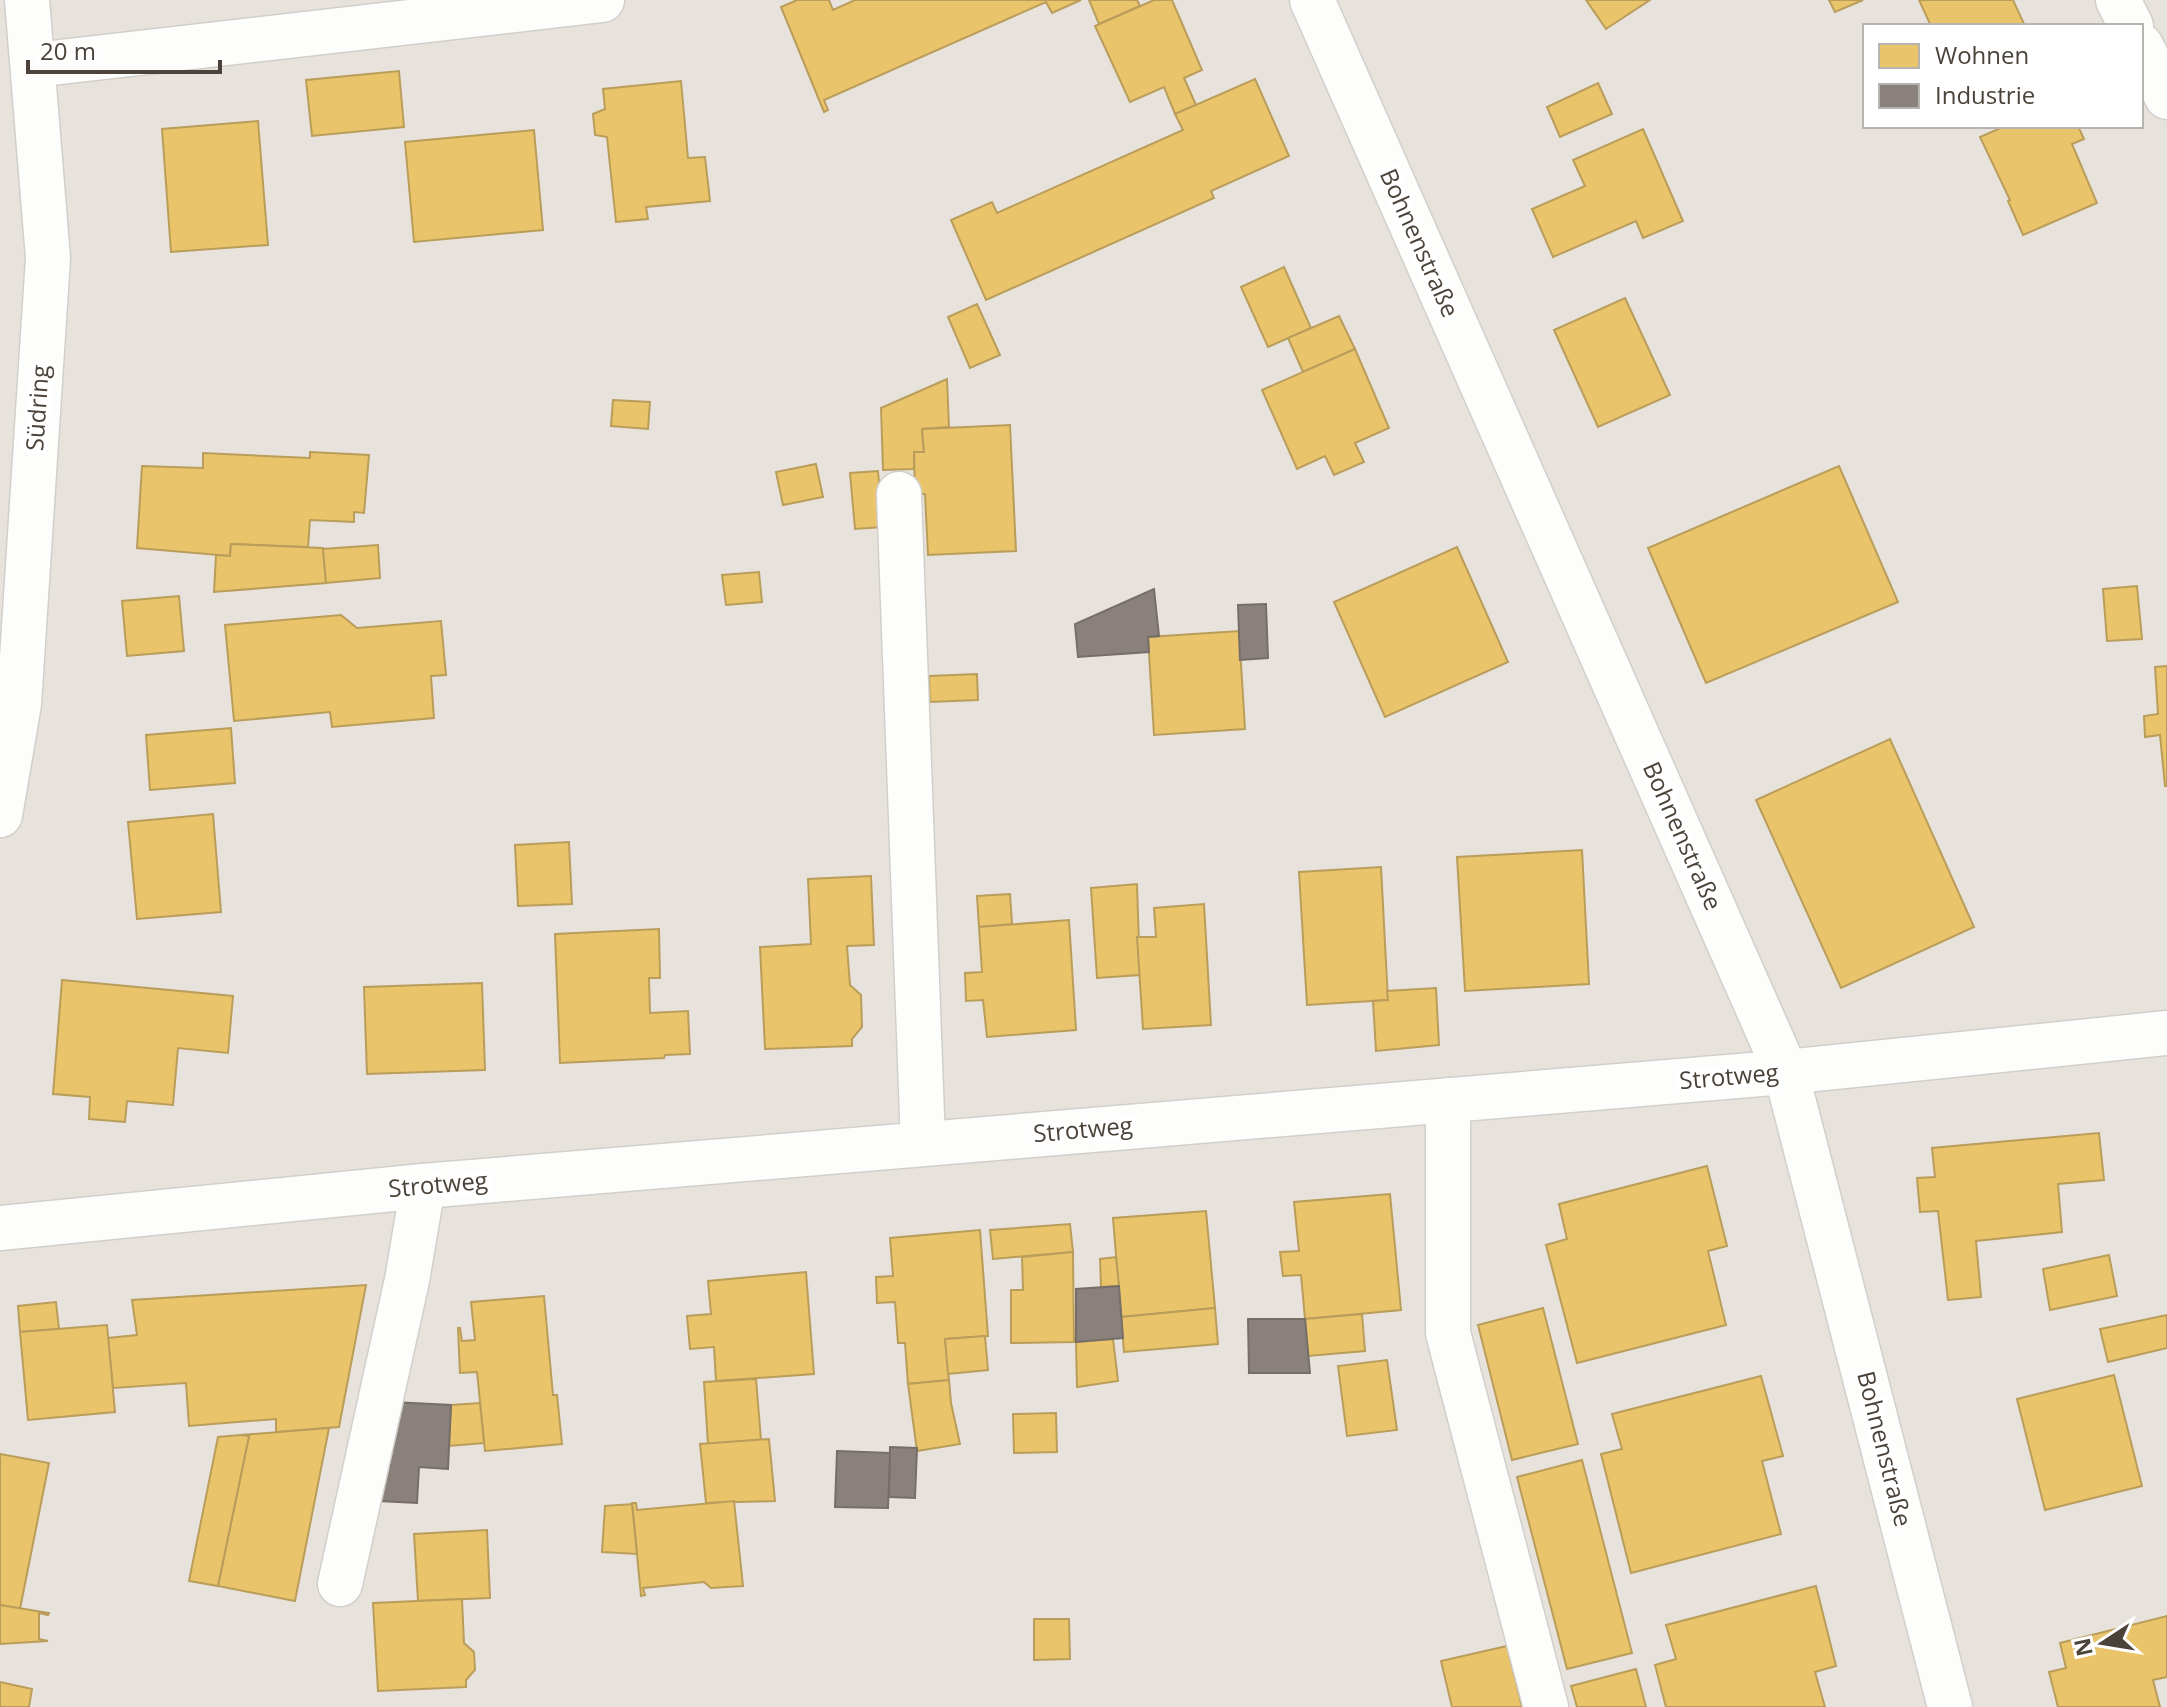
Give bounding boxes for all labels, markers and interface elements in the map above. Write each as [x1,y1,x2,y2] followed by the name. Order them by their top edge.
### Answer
[28,24,220,74] scale bar
[1863,24,2143,128] legend
[40,34,96,67] text: 20 m
[1935,38,2029,71] text: Wohnen
[1935,78,2035,111] text: Industrie
[1373,163,1468,322] street label: Bohnenstraße
[17,364,56,452] street label: Südring
[1636,756,1731,915] street label: Bohnenstraße
[1678,1055,1780,1096] street label: Strotweg
[1032,1108,1134,1149] street label: Strotweg
[387,1163,489,1204] street label: Strotweg
[1850,1367,1921,1530] street label: Bohnenstraße
[2063,1603,2143,1683] north arrow
[2066,1635,2099,1659] text: N

